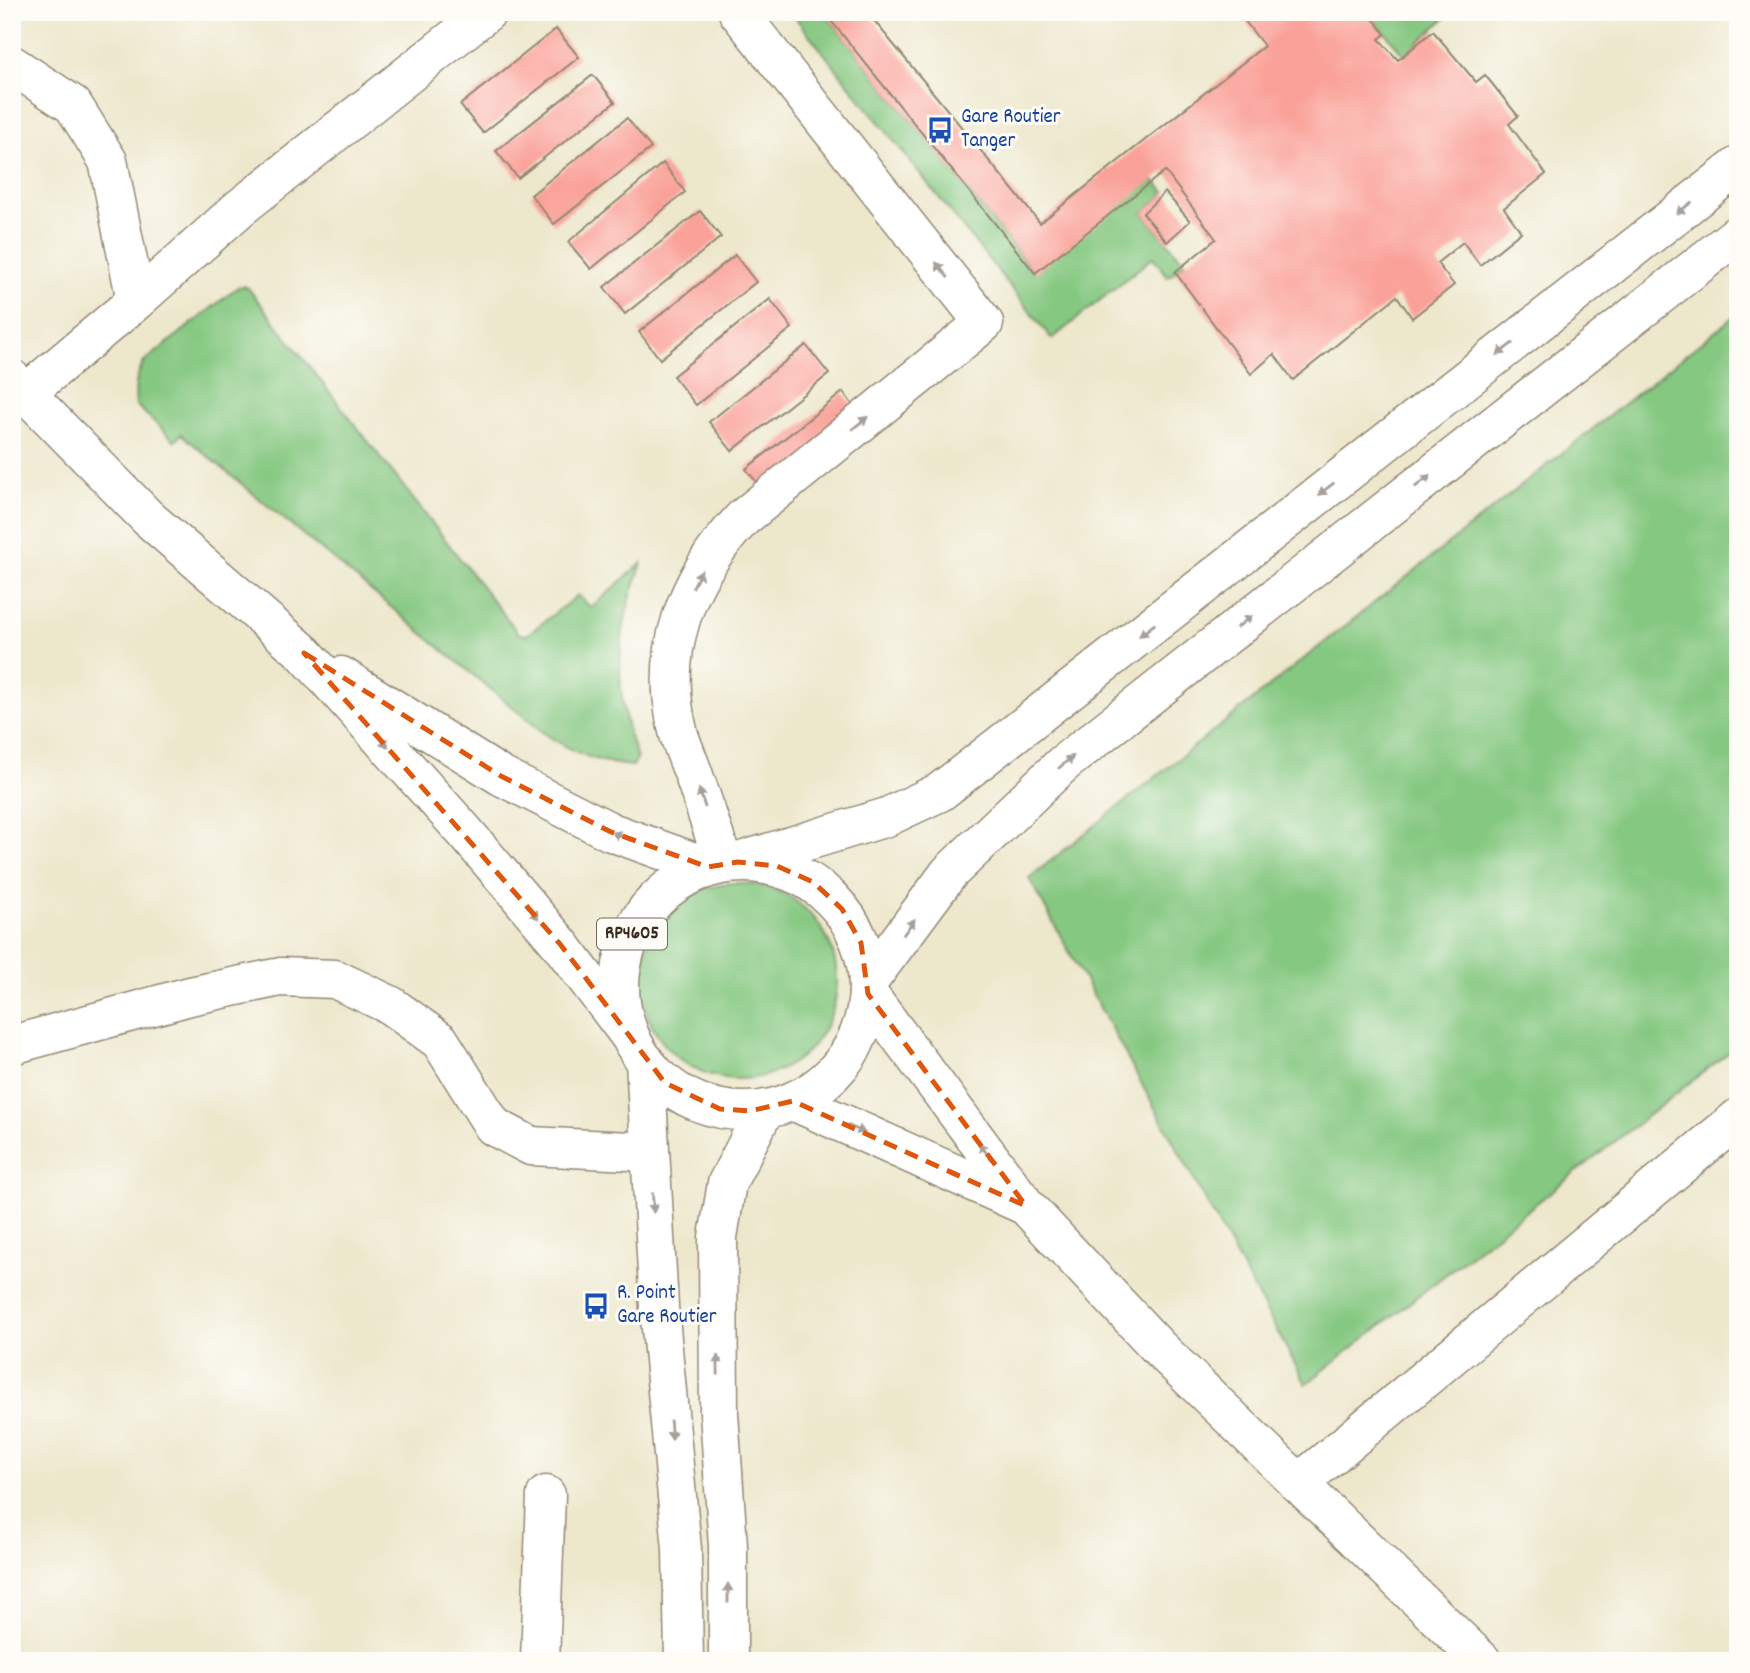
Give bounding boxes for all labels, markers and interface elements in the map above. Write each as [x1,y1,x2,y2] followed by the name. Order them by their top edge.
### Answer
[961,103,1061,157] place label: Gare Routier Tanger
[925,115,955,145] bus stop icon: Gare Routier Tanger
[1675,201,1693,215] one-way arrow
[934,261,949,279] one-way arrow
[1496,341,1514,355] one-way arrow
[852,416,869,431] one-way arrow
[1414,474,1432,489] one-way arrow
[1317,482,1335,496] one-way arrow
[692,569,703,589] one-way arrow
[1235,614,1253,629] one-way arrow
[1139,622,1157,637] one-way arrow
[374,731,390,749] one-way arrow
[1056,755,1074,770] one-way arrow
[696,787,706,808] one-way arrow
[611,830,632,841] one-way arrow
[524,903,539,920] one-way arrow
[902,917,916,936] one-way arrow
[597,918,667,950] road number: RP4605
[845,1124,866,1135] one-way arrow
[979,1142,993,1160] one-way arrow
[647,1192,658,1214] one-way arrow
[617,1279,717,1333] place label: R. Point Gare Routier
[581,1291,611,1321] bus stop icon: R. Point Gare Routier
[712,1354,724,1376] one-way arrow
[666,1419,677,1441] one-way arrow
[722,1581,734,1603] one-way arrow

